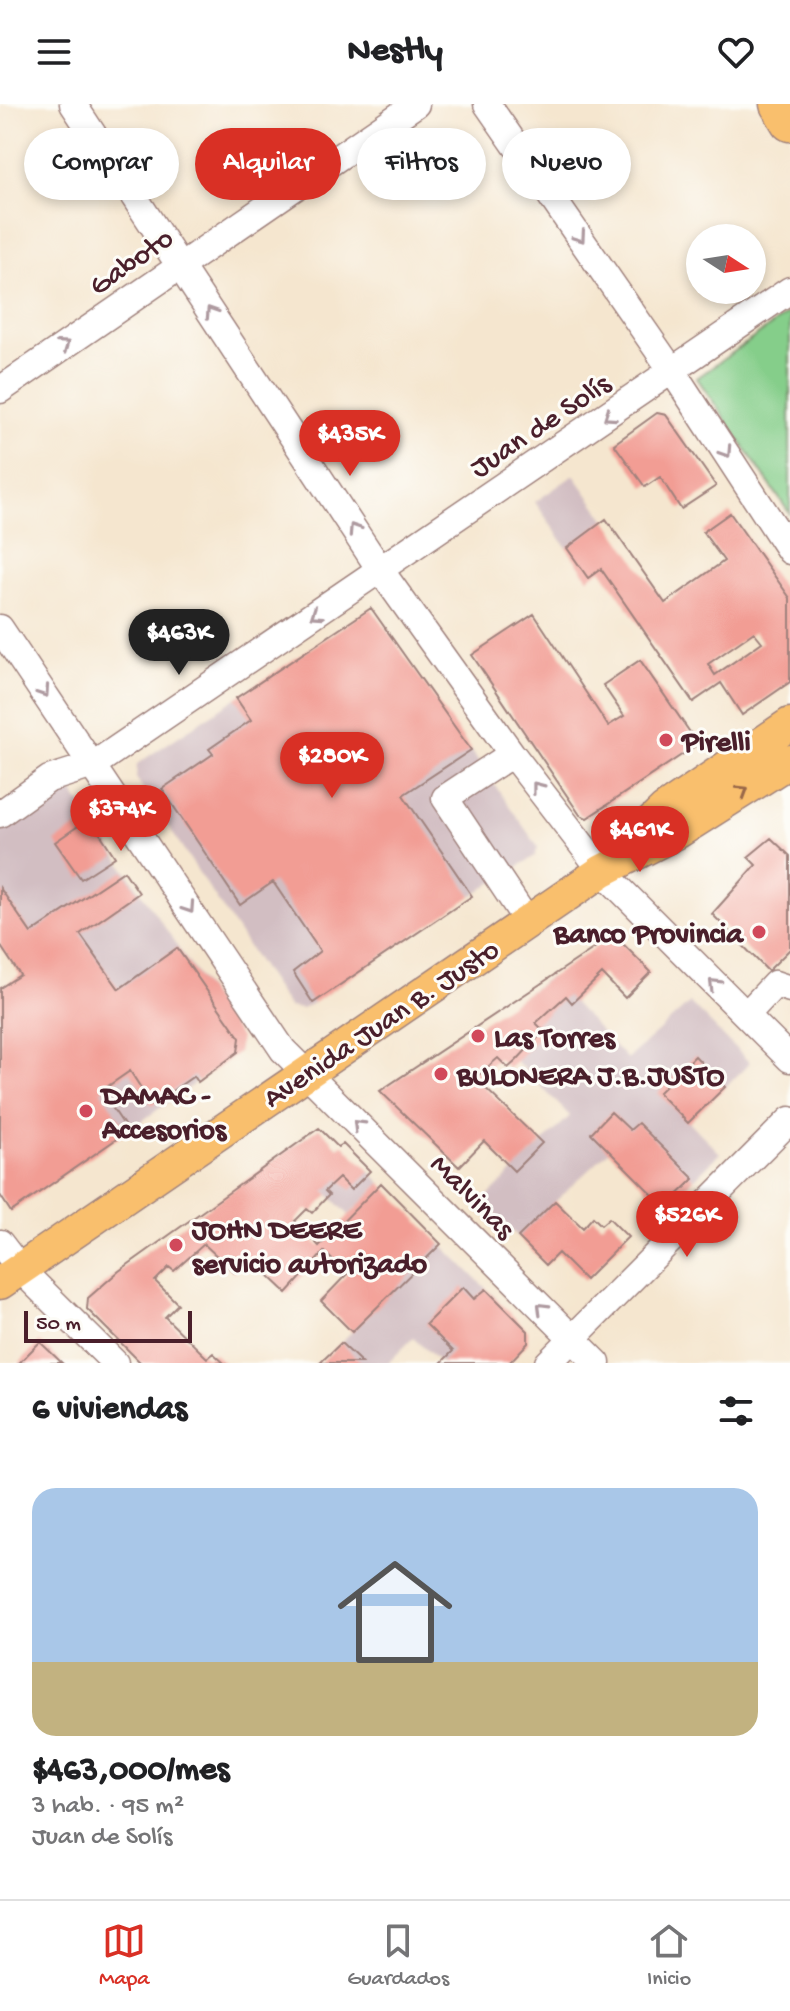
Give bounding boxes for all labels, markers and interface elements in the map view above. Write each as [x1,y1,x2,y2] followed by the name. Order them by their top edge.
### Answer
[32,30,76,74] icon: menu
[714,30,758,74] icon: heart
[347,31,443,74] text: Nestly
[24,128,179,200] chip: Comprar
[195,128,341,200] chip: Alquilar
[357,128,486,200] chip: Filtros
[502,128,631,200] chip: Nuevo
[84,222,181,305] street label: Gaboto
[686,224,766,304] north arrow
[686,224,766,304] map controls
[570,229,585,243] one-way arrow
[206,307,221,321] one-way arrow
[55,340,69,355] one-way arrow
[465,367,619,487] street label: Juan de Solís
[603,406,617,421] one-way arrow
[294,410,406,478] pin: $435K
[317,420,383,451] text: $435K
[716,444,731,458] one-way arrow
[349,524,364,538] one-way arrow
[311,604,325,619] one-way arrow
[123,609,235,677] pin: $463K
[147,619,211,650] text: $463K
[34,684,49,698] one-way arrow
[680,727,751,762] place label: Pirelli
[657,731,675,749] marker: Pirelli
[276,732,388,800] pin: $280K
[298,742,366,773] text: $280K
[533,781,547,796] one-way arrow
[65,785,177,853] pin: $374K
[734,786,748,801] one-way arrow
[88,795,154,826] text: $374K
[584,806,696,874] pin: $461K
[609,816,671,847] text: $461K
[179,899,194,914] one-way arrow
[553,919,744,954] place label: Banco Provincia
[750,923,768,941] marker: Banco Provincia
[258,934,507,1118] street label: Avenida Juan B. Justo
[709,979,723,993] one-way arrow
[494,1023,617,1058] place label: Las Torres
[469,1027,487,1045] marker: Las Torres
[456,1061,724,1096] place label: BULONERA J.B.JUSTO
[432,1065,450,1083] marker: BULONERA J.B.JUSTO
[99,1081,228,1150] place label: DAMAC - Accesorios
[77,1102,95,1120] marker: DAMAC - Accesorios
[352,1120,367,1134] one-way arrow
[421,1148,521,1249] street label: Malvinas
[631,1191,743,1259] pin: $526K
[654,1201,720,1232] text: $526K
[191,1215,427,1284] place label: JOHN DEERE servicio autorizado
[167,1236,185,1254] marker: JOHN DEERE servicio autorizado
[537,1303,551,1317] one-way arrow
[24,1307,192,1343] scale bar
[36,1312,81,1338] text: 50 m
[714,1389,758,1433] icon: filters
[32,1391,187,1431] text: 6 viviendas
[323,1540,467,1684] icon: home
[32,1752,229,1792] text: $463,000/mes
[32,1792,184,1823] text: 3 hab. · 95 m²
[32,1823,172,1854] text: Juan de Solís
[99,1919,149,1993] tab: Mapa
[347,1919,449,1993] tab: Guardados
[647,1919,691,1993] tab: Inicio

